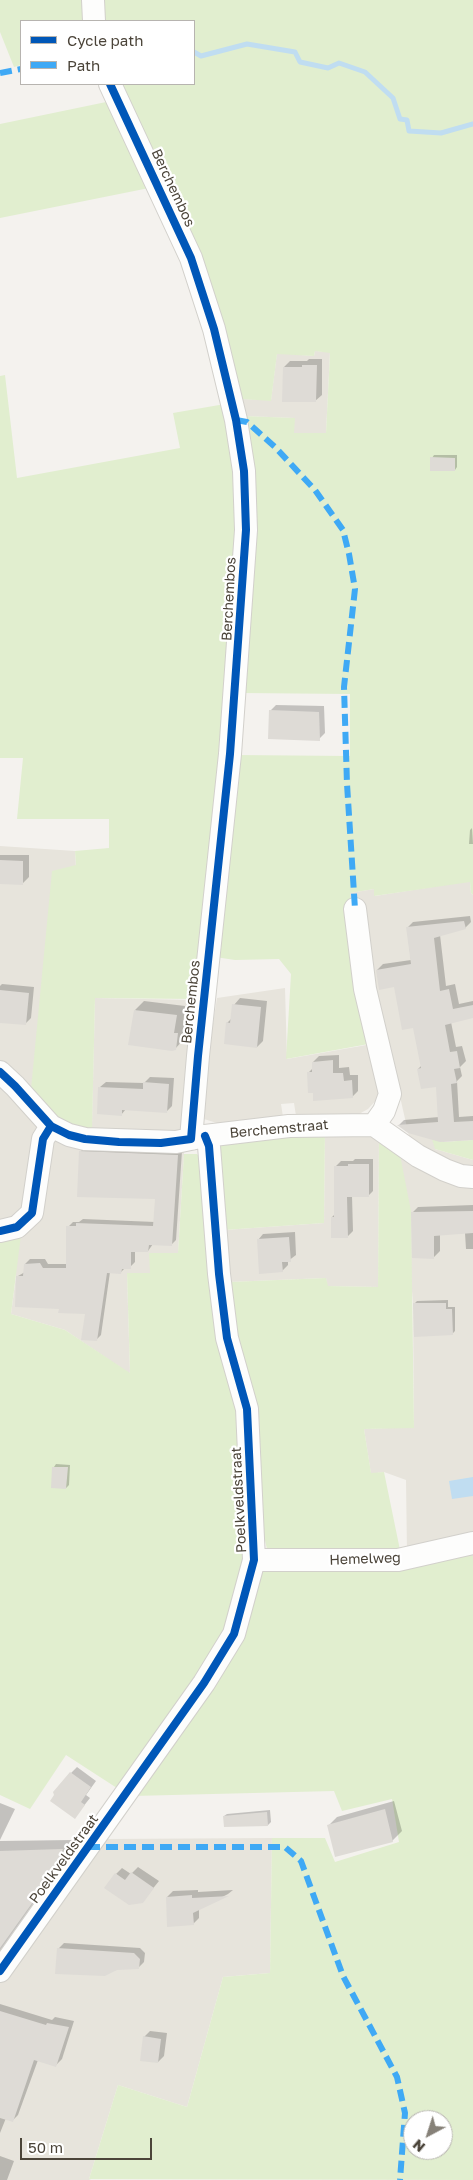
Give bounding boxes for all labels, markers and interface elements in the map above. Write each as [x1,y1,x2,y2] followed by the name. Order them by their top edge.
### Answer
[20,20,195,85] legend
[67,31,143,49] text: Cycle path
[67,56,100,74] text: Path
[148,146,198,230] street label: Berchembos
[218,557,240,641] street label: Berchembos
[178,959,204,1045] street label: Berchembos
[229,1116,329,1142] street label: Berchemstraat
[228,1446,250,1554] street label: Poelkveldstraat
[329,1549,401,1569] street label: Hemelweg
[26,1811,102,1907] street label: Poelkveldstraat
[403,2110,453,2160] north arrow
[22,2128,155,2160] scale bar
[409,2136,428,2156] text: N
[28,2138,63,2156] text: 50 m

